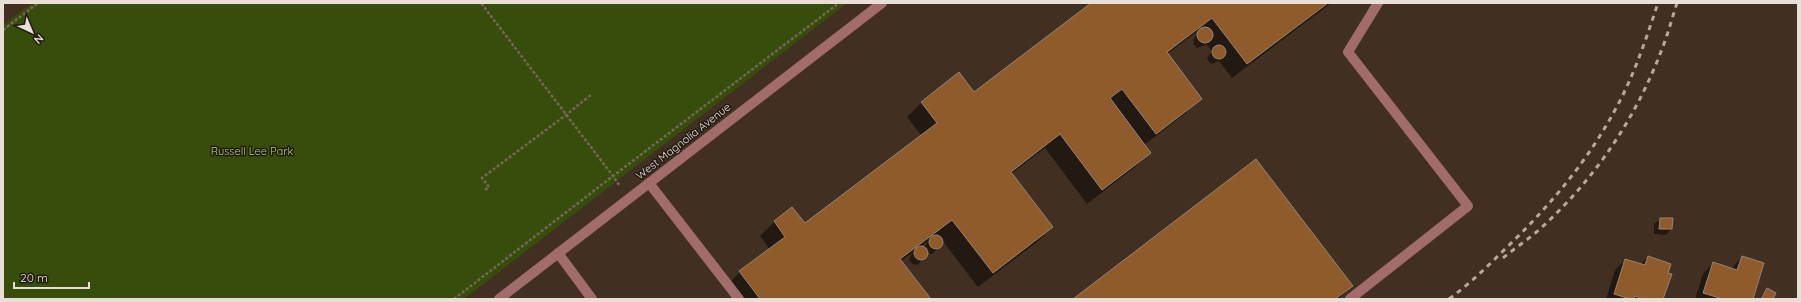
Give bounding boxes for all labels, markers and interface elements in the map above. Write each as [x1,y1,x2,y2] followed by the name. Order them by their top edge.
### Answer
[12,12,52,52] north arrow
[31,31,47,47] text: N
[633,100,733,182] street label: West Magnolia Avenue
[211,144,293,158] park label: Russell Lee Park
[14,264,89,290] scale bar
[20,270,48,285] text: 20 m

